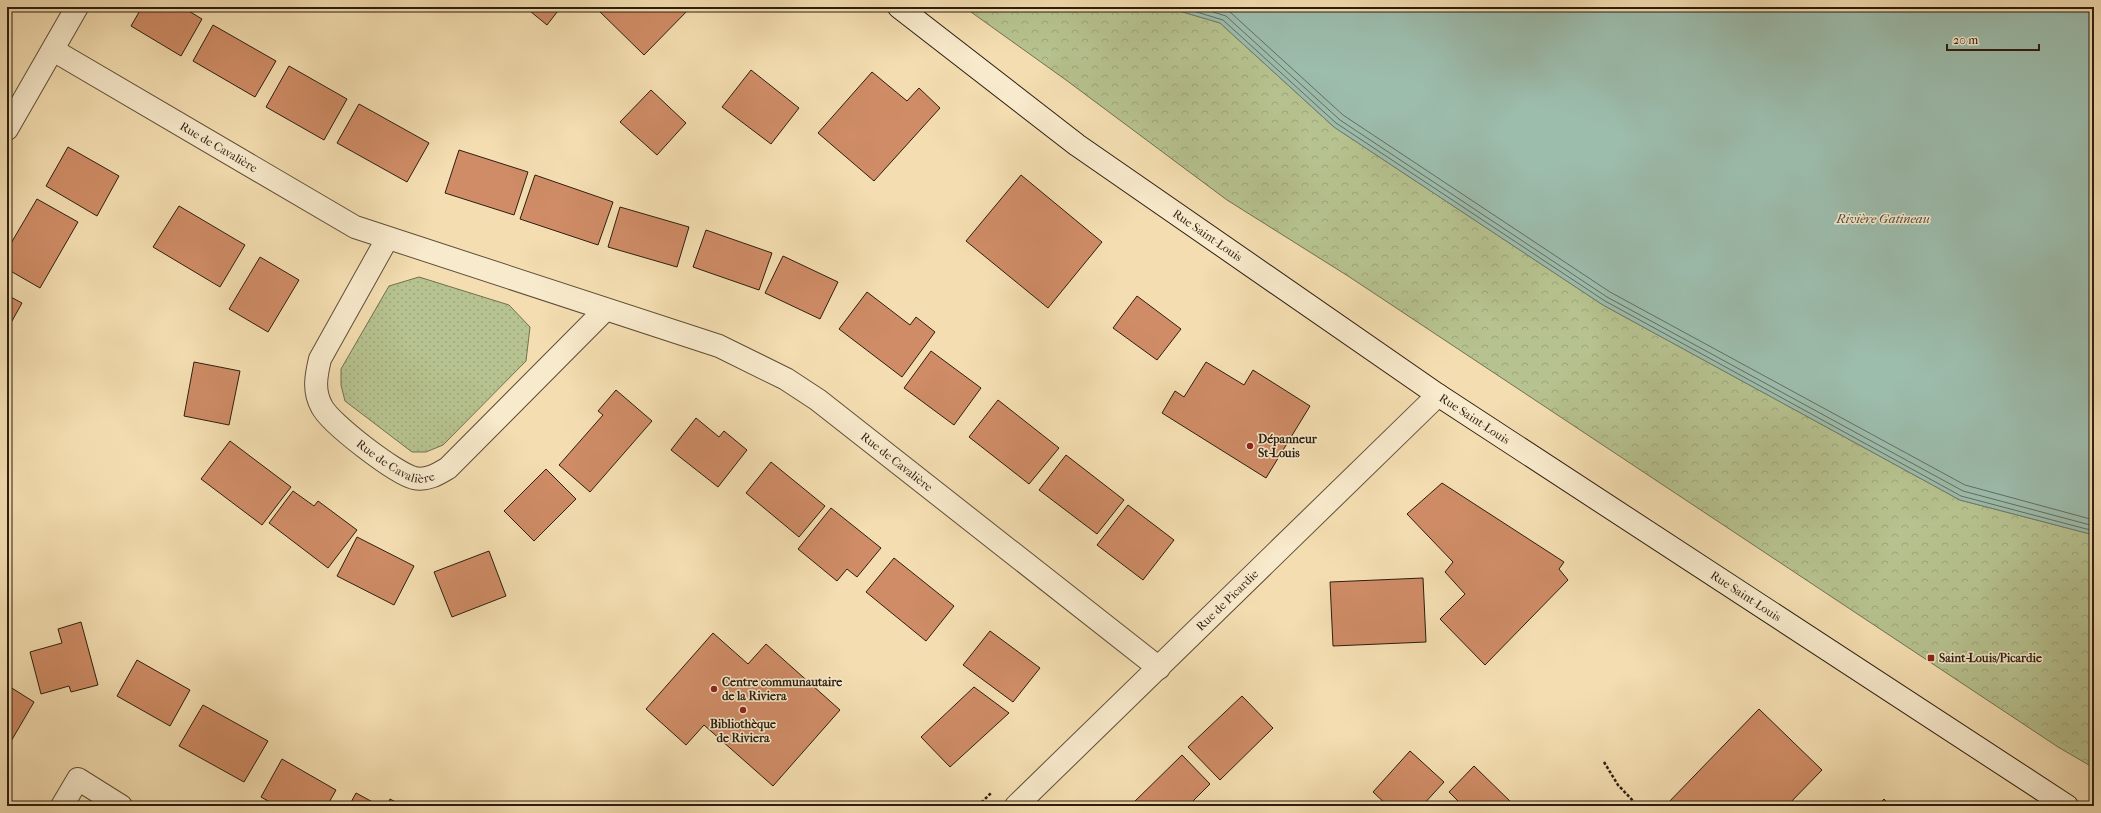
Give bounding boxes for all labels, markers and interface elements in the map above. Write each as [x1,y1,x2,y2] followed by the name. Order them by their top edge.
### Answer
[1947,26,2039,52] scale bar
[1953,33,1978,47] text: 20 m
[177,119,260,175] street label: Rue de Cavalière
[1170,206,1245,265] street label: Rue Saint-Louis
[1835,211,1930,226] water label: Rivière Gatineau
[1437,391,1513,447] street label: Rue Saint-Louis
[858,429,935,494] street label: Rue de Cavalière
[1258,432,1318,460] place label: Dépanneur St-Louis
[354,437,437,486] street label: Rue de Cavalière
[1245,441,1255,451] marker: Dépanneur St-Louis
[1193,567,1261,634] street label: Rue de Picardie
[1708,568,1784,625] street label: Rue Saint-Louis
[1939,651,2042,665] place label: Saint-Louis/Picardie
[1926,653,1936,663] marker: Saint-Louis/Picardie
[722,675,842,703] place label: Centre communautaire de la Riviera
[709,684,719,694] marker: Centre communautaire de la Riviera
[738,705,748,715] marker: Bibliothèque de Riviera
[710,717,776,745] place label: Bibliothèque de Riviera

